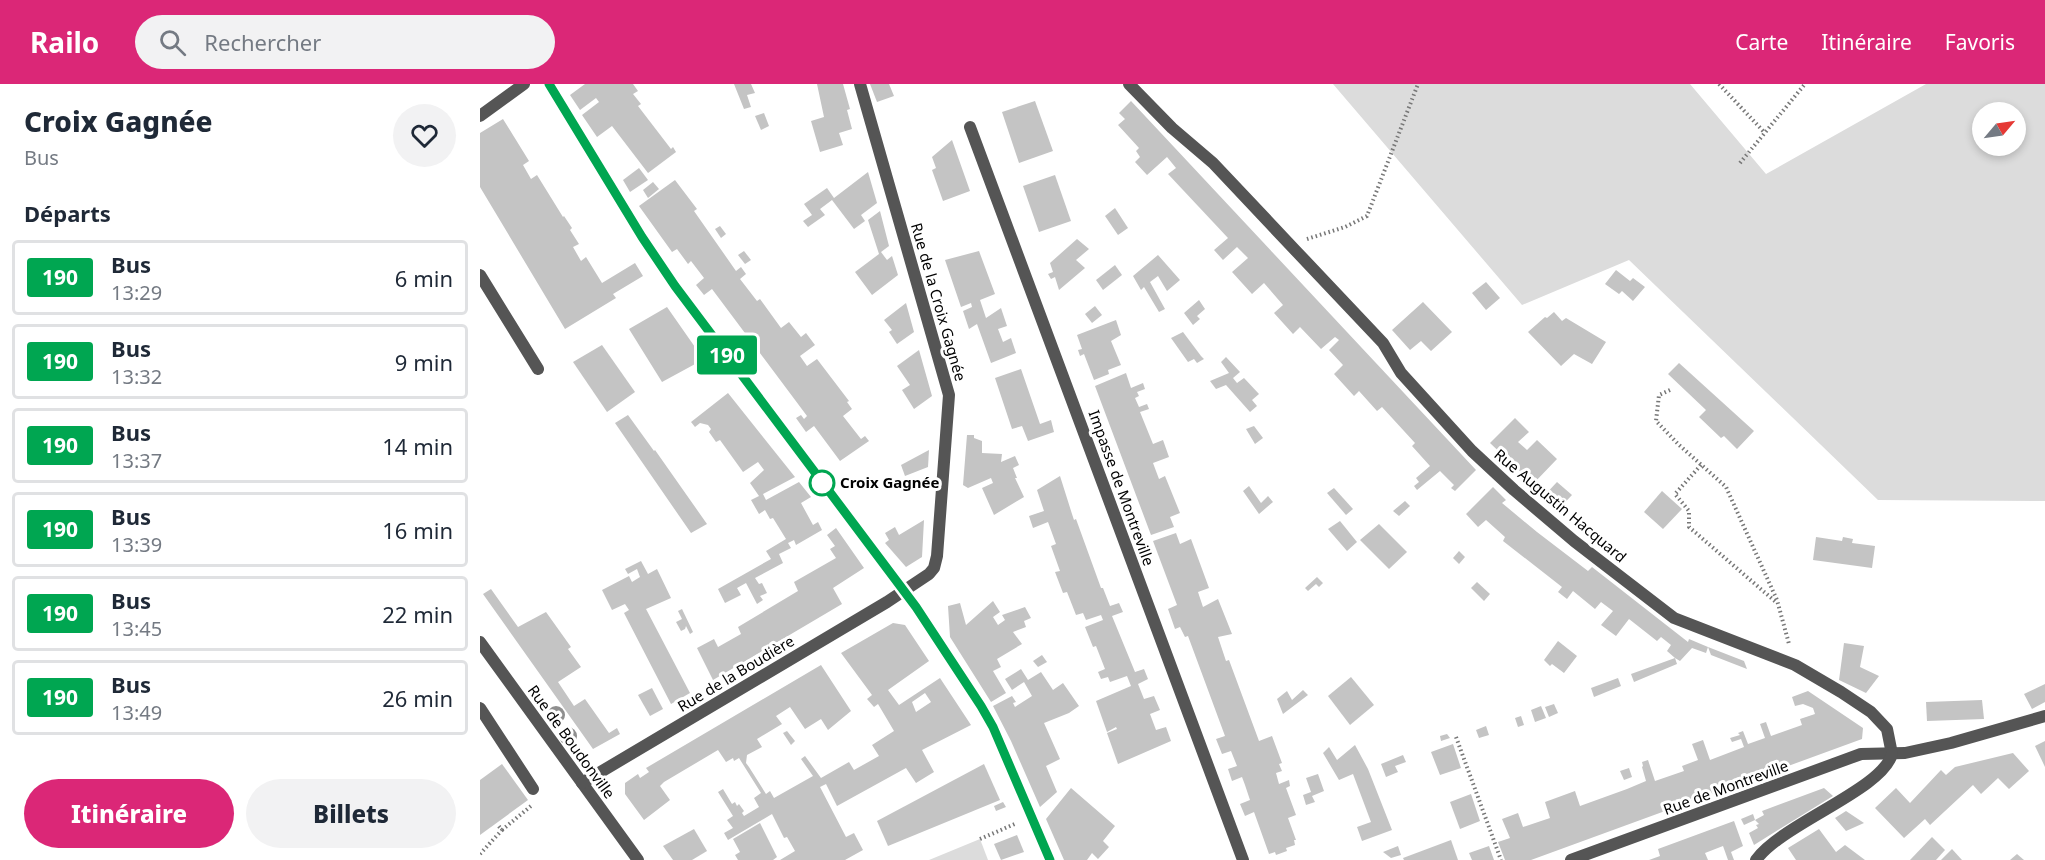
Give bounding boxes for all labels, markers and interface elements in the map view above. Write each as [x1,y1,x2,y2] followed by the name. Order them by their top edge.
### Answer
[135,15,555,69] search box
[30,23,99,61] text: Railo
[156,26,189,59] icon: search
[204,27,321,57] text: Rechercher
[1735,28,1788,56] text: Carte
[1821,28,1912,56] text: Itinéraire
[1945,28,2015,56] text: Favoris
[24,102,213,140] text: Croix Gagnée
[1972,102,2026,156] north arrow
[1972,102,2026,156] map controls
[393,104,456,167] button: heart
[24,144,59,171] text: Bus
[24,198,111,228] text: Départs
[907,220,971,383] street label: Rue de la Croix Gagnée
[111,249,151,279] text: Bus
[42,263,78,291] text: 190
[395,263,453,293] text: 6 min
[111,279,162,306] text: 13:29
[111,333,151,363] text: Bus
[692,336,762,374] line badge: 190
[709,341,745,369] text: 190
[42,347,78,375] text: 190
[395,347,453,377] text: 9 min
[111,363,162,390] text: 13:32
[1084,407,1159,568] street label: Impasse de Montreville
[111,417,151,447] text: Bus
[42,431,78,459] text: 190
[382,431,453,461] text: 14 min
[1490,444,1631,566] street label: Rue Augustin Hacquard
[111,447,162,474] text: 13:37
[809,470,835,496] marker: Croix Gagnée
[840,472,939,492] place label: Croix Gagnée
[111,501,151,531] text: Bus
[42,515,78,543] text: 190
[382,515,453,545] text: 16 min
[111,531,162,558] text: 13:39
[111,585,151,615] text: Bus
[42,599,78,627] text: 190
[382,599,453,629] text: 22 min
[111,615,162,642] text: 13:45
[673,630,798,716] street label: Rue de la Boudière
[111,669,151,699] text: Bus
[524,681,620,802] street label: Rue de Boudonville
[42,683,78,711] text: 190
[382,683,453,713] text: 26 min
[111,699,162,726] text: 13:49
[1660,755,1791,819] street label: Rue de Montreville
[24,779,234,848] button: Itinéraire
[246,779,456,848] button: Billets

